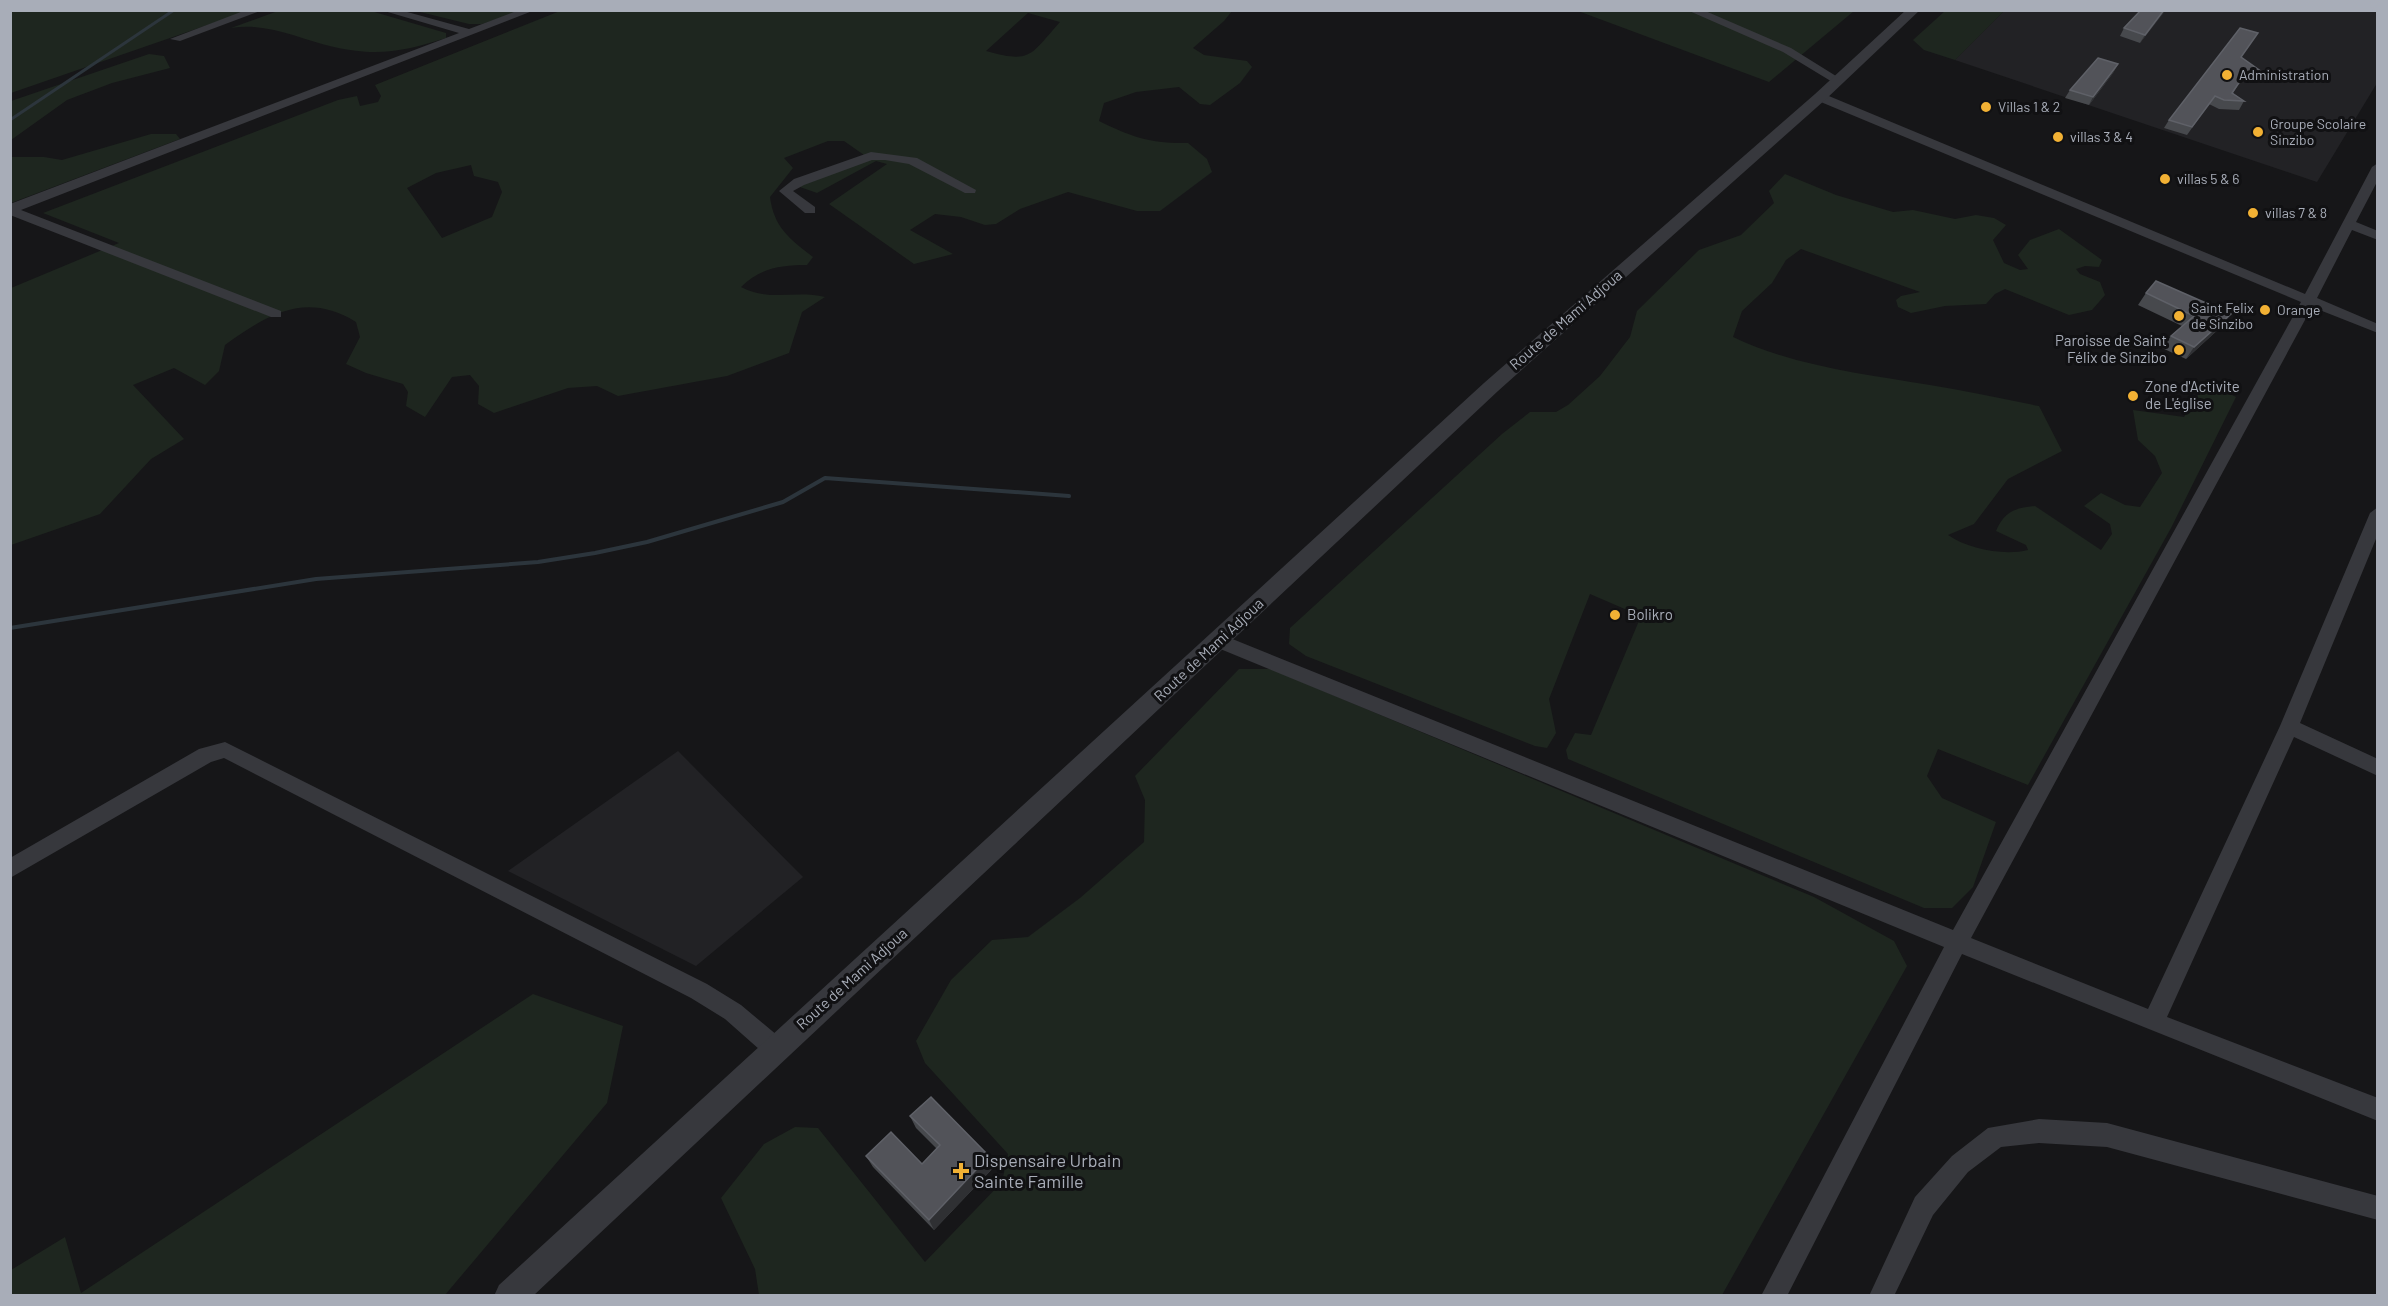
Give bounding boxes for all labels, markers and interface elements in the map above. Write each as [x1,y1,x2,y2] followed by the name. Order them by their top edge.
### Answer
[2239,66,2329,83] place label: Administration
[2220,68,2234,82] marker: Administration
[1998,98,2060,115] place label: Villas 1 & 2
[1979,100,1993,114] marker: Villas 1 & 2
[2270,115,2366,148] place label: Groupe Scolaire Sinzibo
[2251,125,2265,139] marker: Groupe Scolaire Sinzibo
[2070,128,2133,145] place label: villas 3 & 4
[2051,130,2065,144] marker: villas 3 & 4
[2177,170,2240,187] place label: villas 5 & 6
[2158,172,2172,186] marker: villas 5 & 6
[2265,204,2327,221] place label: villas 7 & 8
[2246,206,2260,220] marker: villas 7 & 8
[1505,266,1625,373] street label: Route de Mami Adjoua
[2191,299,2254,332] place label: Saint Felix de Sinzibo
[2277,301,2320,318] place label: Orange
[2258,303,2272,317] marker: Orange
[2172,309,2186,323] marker: Saint Felix de Sinzibo
[2055,331,2167,366] place label: Paroisse de Saint Félix de Sinzibo
[2172,343,2186,357] marker: Paroisse de Saint Félix de Sinzibo
[2145,377,2240,412] place label: Zone d'Activite de L'église
[2126,389,2140,403] marker: Zone d'Activite de L'église
[1150,594,1267,705] street label: Route de Mami Adjoua
[1627,605,1673,623] place label: Bolikro
[1608,608,1622,622] marker: Bolikro
[792,924,911,1033] street label: Route de Mami Adjoua
[974,1149,1121,1192] place label: Dispensaire Urbain Sainte Famille
[952,1162,970,1180] marker: Dispensaire Urbain Sainte Famille

